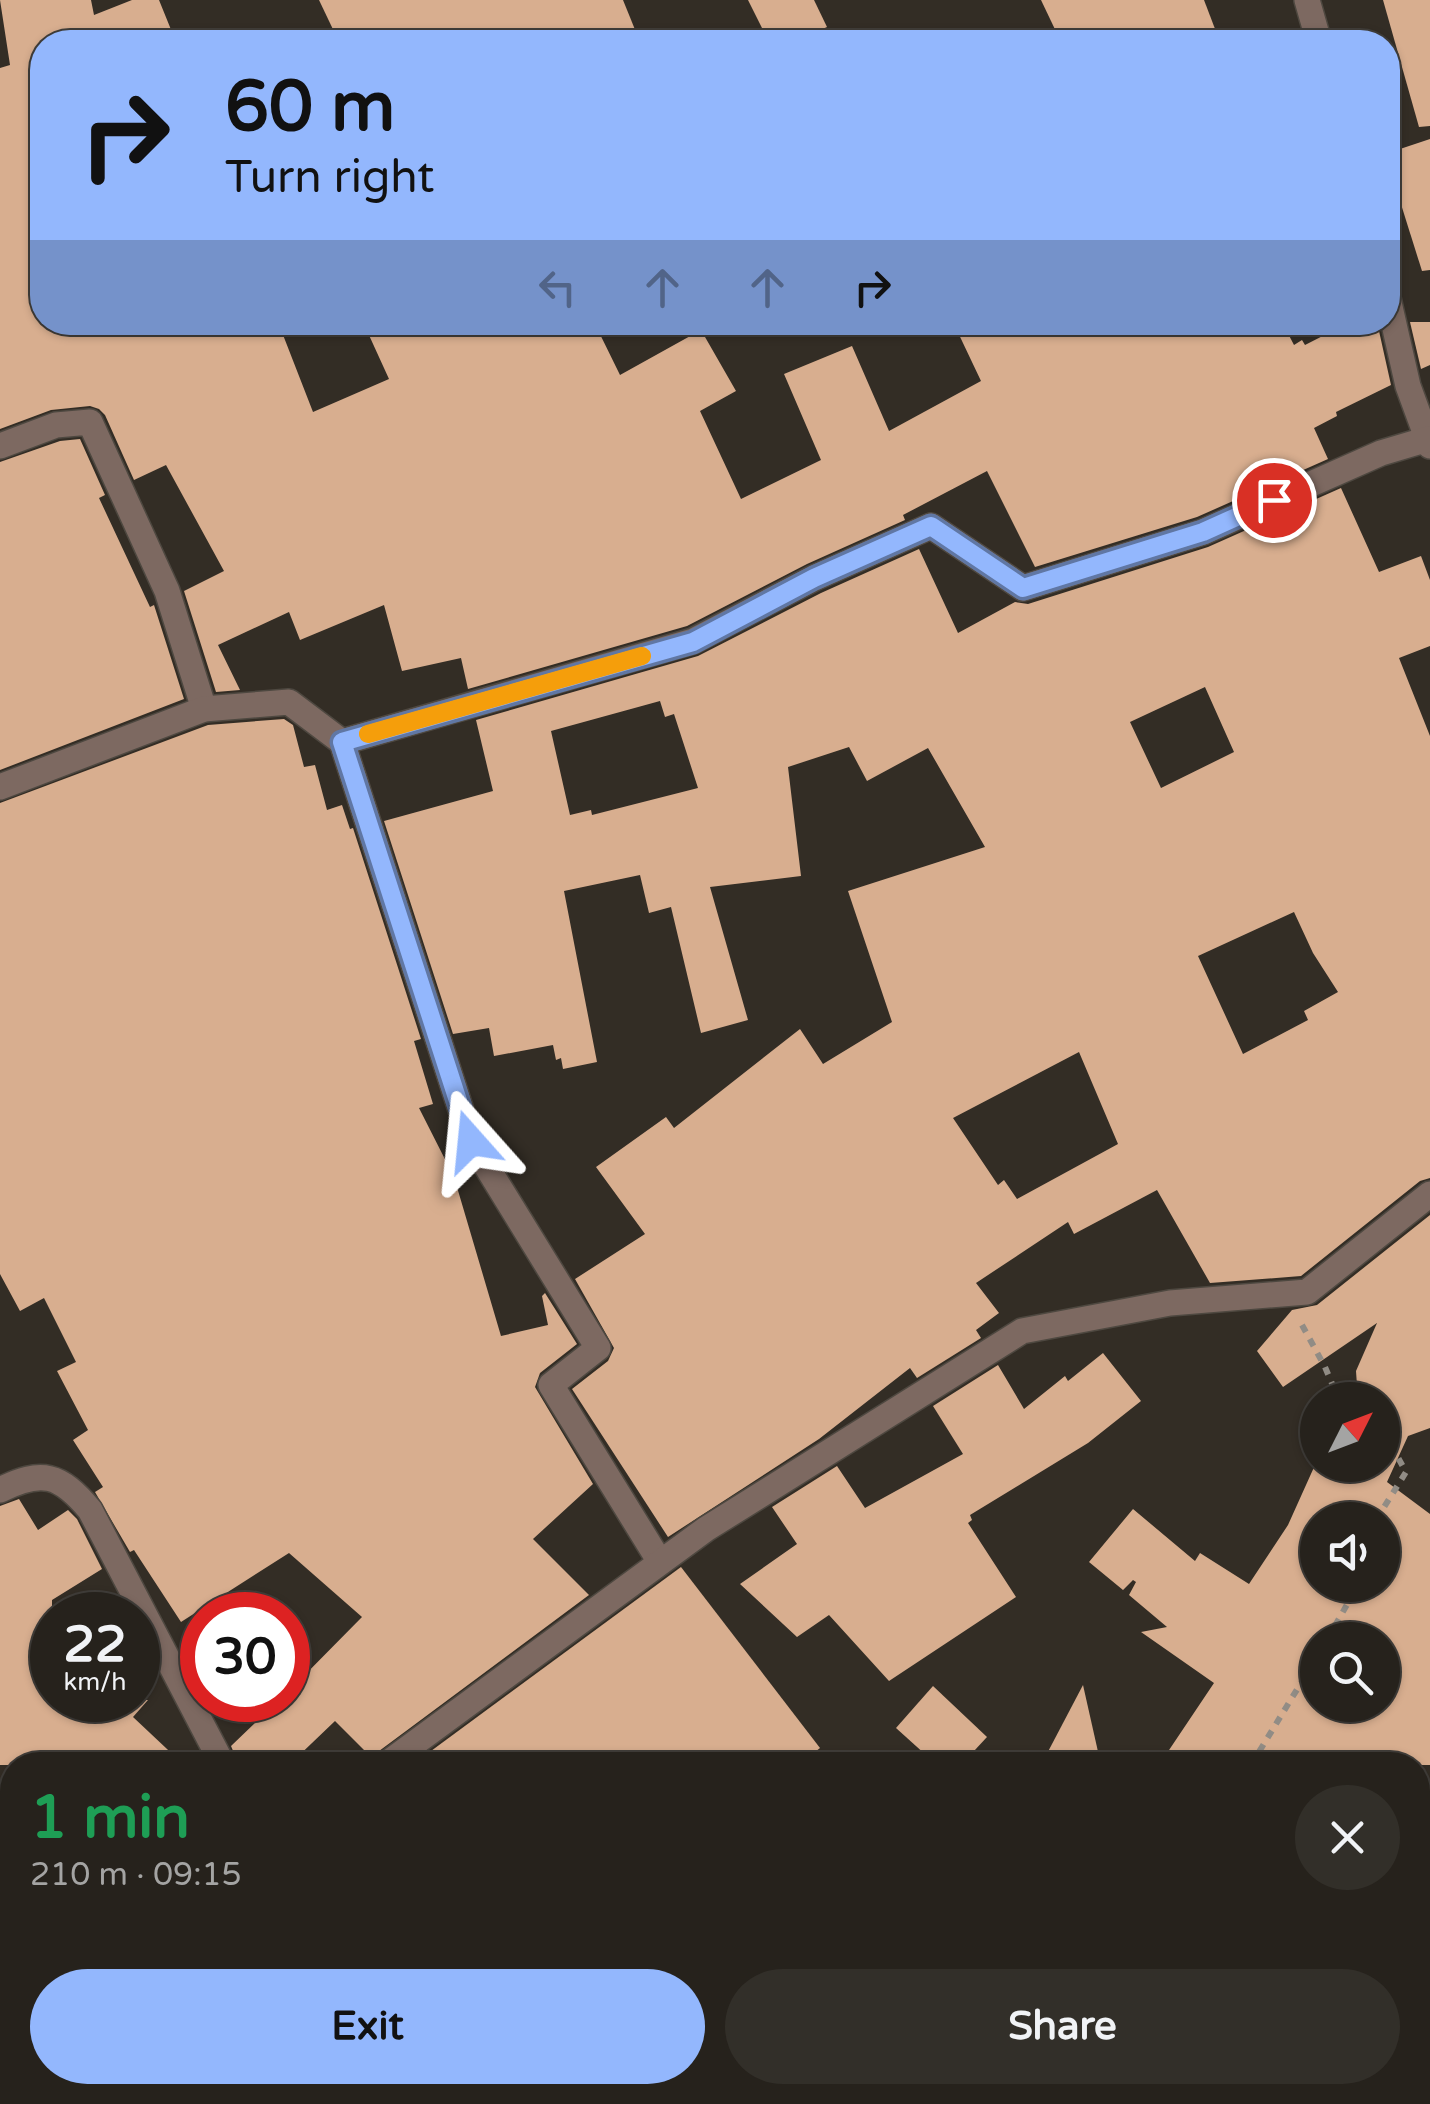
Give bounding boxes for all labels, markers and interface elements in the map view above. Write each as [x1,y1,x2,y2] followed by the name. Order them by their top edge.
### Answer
[225,66,395,150] text: 60 m
[60,70,190,200] icon: right
[225,151,434,205] text: Turn right
[530,260,585,315] icon: left
[635,260,690,315] icon: ahead
[740,260,795,315] icon: ahead
[845,260,900,315] icon: right
[1232,458,1317,543] pin
[1247,473,1302,528] icon: arrive
[419,1089,523,1193] position arrow
[1300,1382,1400,1482] north arrow
[1300,1382,1400,1722] map controls
[1300,1502,1400,1602] button: sound
[180,1592,310,1722] speed limit sign: 30
[64,1615,126,1675] text: 22
[1300,1622,1400,1722] button: search
[64,1667,126,1697] text: km/h
[30,1782,190,1854] text: 1 min
[1295,1785,1400,1890] button: close
[30,1856,242,1894] text: 210 m · 09:15
[30,1969,705,2084] button: Exit
[725,1969,1400,2084] button: Share

